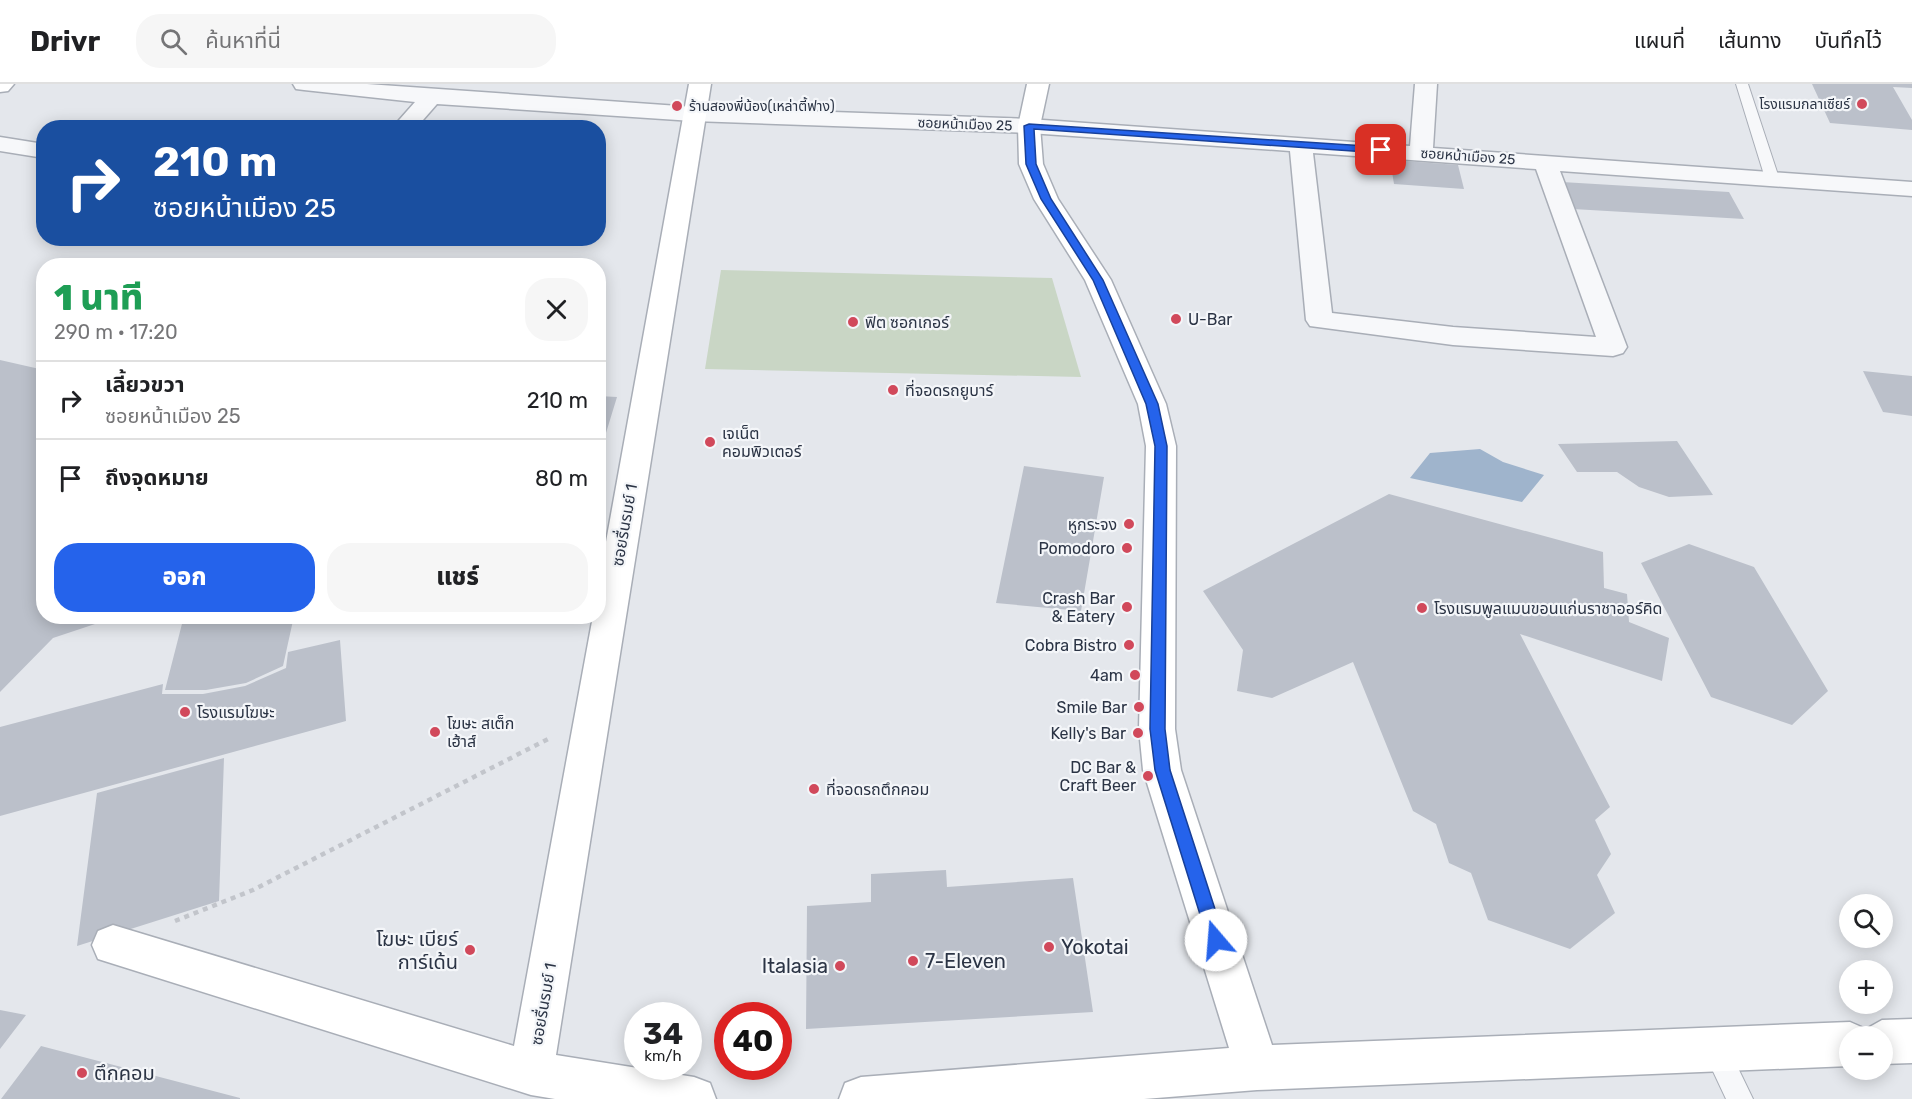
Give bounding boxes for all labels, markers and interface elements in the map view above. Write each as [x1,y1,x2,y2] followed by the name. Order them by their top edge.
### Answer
[136,14,556,68] search box
[30,25,100,58] text: Drivr
[157,25,190,58] icon: search
[205,27,281,54] text: ค้นหาที่นี่
[1634,28,1685,53] text: แผนที่
[1718,28,1782,53] text: เส้นทาง
[1815,28,1882,53] text: บันทึกไว้
[689,96,835,115] place label: ร้านสองพี่น้อง(เหล่าตี้ฟาง)
[1759,96,1851,113] place label: โรงแรมกลาเซียร์
[1855,97,1869,111] marker: โรงแรมกลาเซียร์
[670,99,684,113] marker: ร้านสองพี่น้อง(เหล่าตี้ฟาง)
[917,114,1013,135] street label: ซอยหน้าเมือง 25
[1355,124,1406,175] pin
[1364,133,1397,166] icon: arrive
[153,137,277,187] text: 210 m
[54,144,132,222] icon: right
[1420,145,1516,168] street label: ซอยหน้าเมือง 25
[153,192,336,224] text: ซอยหน้าเมือง 25
[54,276,143,319] text: 1 นาที
[525,278,588,341] button: close
[1188,310,1232,329] place label: U-Bar
[1169,312,1183,326] marker: U-Bar
[865,313,950,332] place label: ฟิต ซอกเกอร์
[846,315,860,329] marker: ฟิต ซอกเกอร์
[54,320,178,344] text: 290 m · 17:20
[105,371,185,398] text: เลี้ยวขวา
[905,379,994,400] place label: ที่จอดรถยูบาร์
[886,383,900,397] marker: ที่จอดรถยูบาร์
[54,384,87,417] icon: right
[527,387,588,414] text: 210 m
[105,404,241,428] text: ซอยหน้าเมือง 25
[722,424,802,461] place label: เจเน็ต คอมพิวเตอร์
[703,435,717,449] marker: เจเน็ต คอมพิวเตอร์
[54,462,87,495] icon: arrive
[105,464,209,491] text: ถึงจุดหมาย
[535,465,588,492] text: 80 m
[606,482,641,568] street label: ซอยรื่นรมย์ 1
[1068,515,1117,534] place label: หูกระจง
[1122,517,1136,531] marker: หูกระจง
[1038,539,1115,558] place label: Pomodoro
[1120,541,1134,555] marker: Pomodoro
[54,543,315,612] button: ออก
[327,543,588,612] button: แชร์
[1042,589,1115,626] place label: Crash Bar & Eatery
[1434,599,1662,618] place label: โรงแรมพูลแมนขอนแก่นราชาออร์คิด
[1120,600,1134,614] marker: Crash Bar & Eatery
[1415,601,1429,615] marker: โรงแรมพูลแมนขอนแก่นราชาออร์คิด
[1025,636,1117,655] place label: Cobra Bistro
[1122,638,1136,652] marker: Cobra Bistro
[1090,666,1123,685] place label: 4am
[1128,668,1142,682] marker: 4am
[1057,698,1127,717] place label: Smile Bar
[1132,700,1146,714] marker: Smile Bar
[197,703,275,722] place label: โรงแรมโฆษะ
[178,705,192,719] marker: โรงแรมโฆษะ
[447,714,514,751] place label: โฆษะ สเต็ก เฮ้าส์
[1050,724,1126,743] place label: Kelly's Bar
[428,725,442,739] marker: โฆษะ สเต็ก เฮ้าส์
[1131,726,1145,740] marker: Kelly's Bar
[1060,758,1136,795] place label: DC Bar & Craft Beer
[1141,769,1155,783] marker: DC Bar & Craft Beer
[826,778,929,799] place label: ที่จอดรถตึกคอม
[807,782,821,796] marker: ที่จอดรถตึกคอม
[1839,894,1893,1080] map controls
[1839,894,1893,948] button: search
[1184,908,1248,972] position arrow
[376,927,459,974] place label: โฆษะ เบียร์ การ์เด้น
[1061,935,1129,959] place label: Yokotai
[1042,940,1056,954] marker: Yokotai
[463,943,477,957] marker: โฆษะ เบียร์ การ์เด้น
[925,949,1006,973] place label: 7-Eleven
[762,954,828,978] place label: Italasia
[906,954,920,968] marker: 7-Eleven
[833,959,847,973] marker: Italasia
[1839,960,1893,1014] button: +
[525,961,560,1047] street label: ซอยรื่นรมย์ 1
[714,1002,792,1080] speed limit sign: 40
[643,1016,683,1052] text: 34
[1839,1026,1893,1080] button: −
[644,1047,682,1065] text: km/h
[94,1061,155,1085] place label: ตึกคอม
[75,1066,89,1080] marker: ตึกคอม

